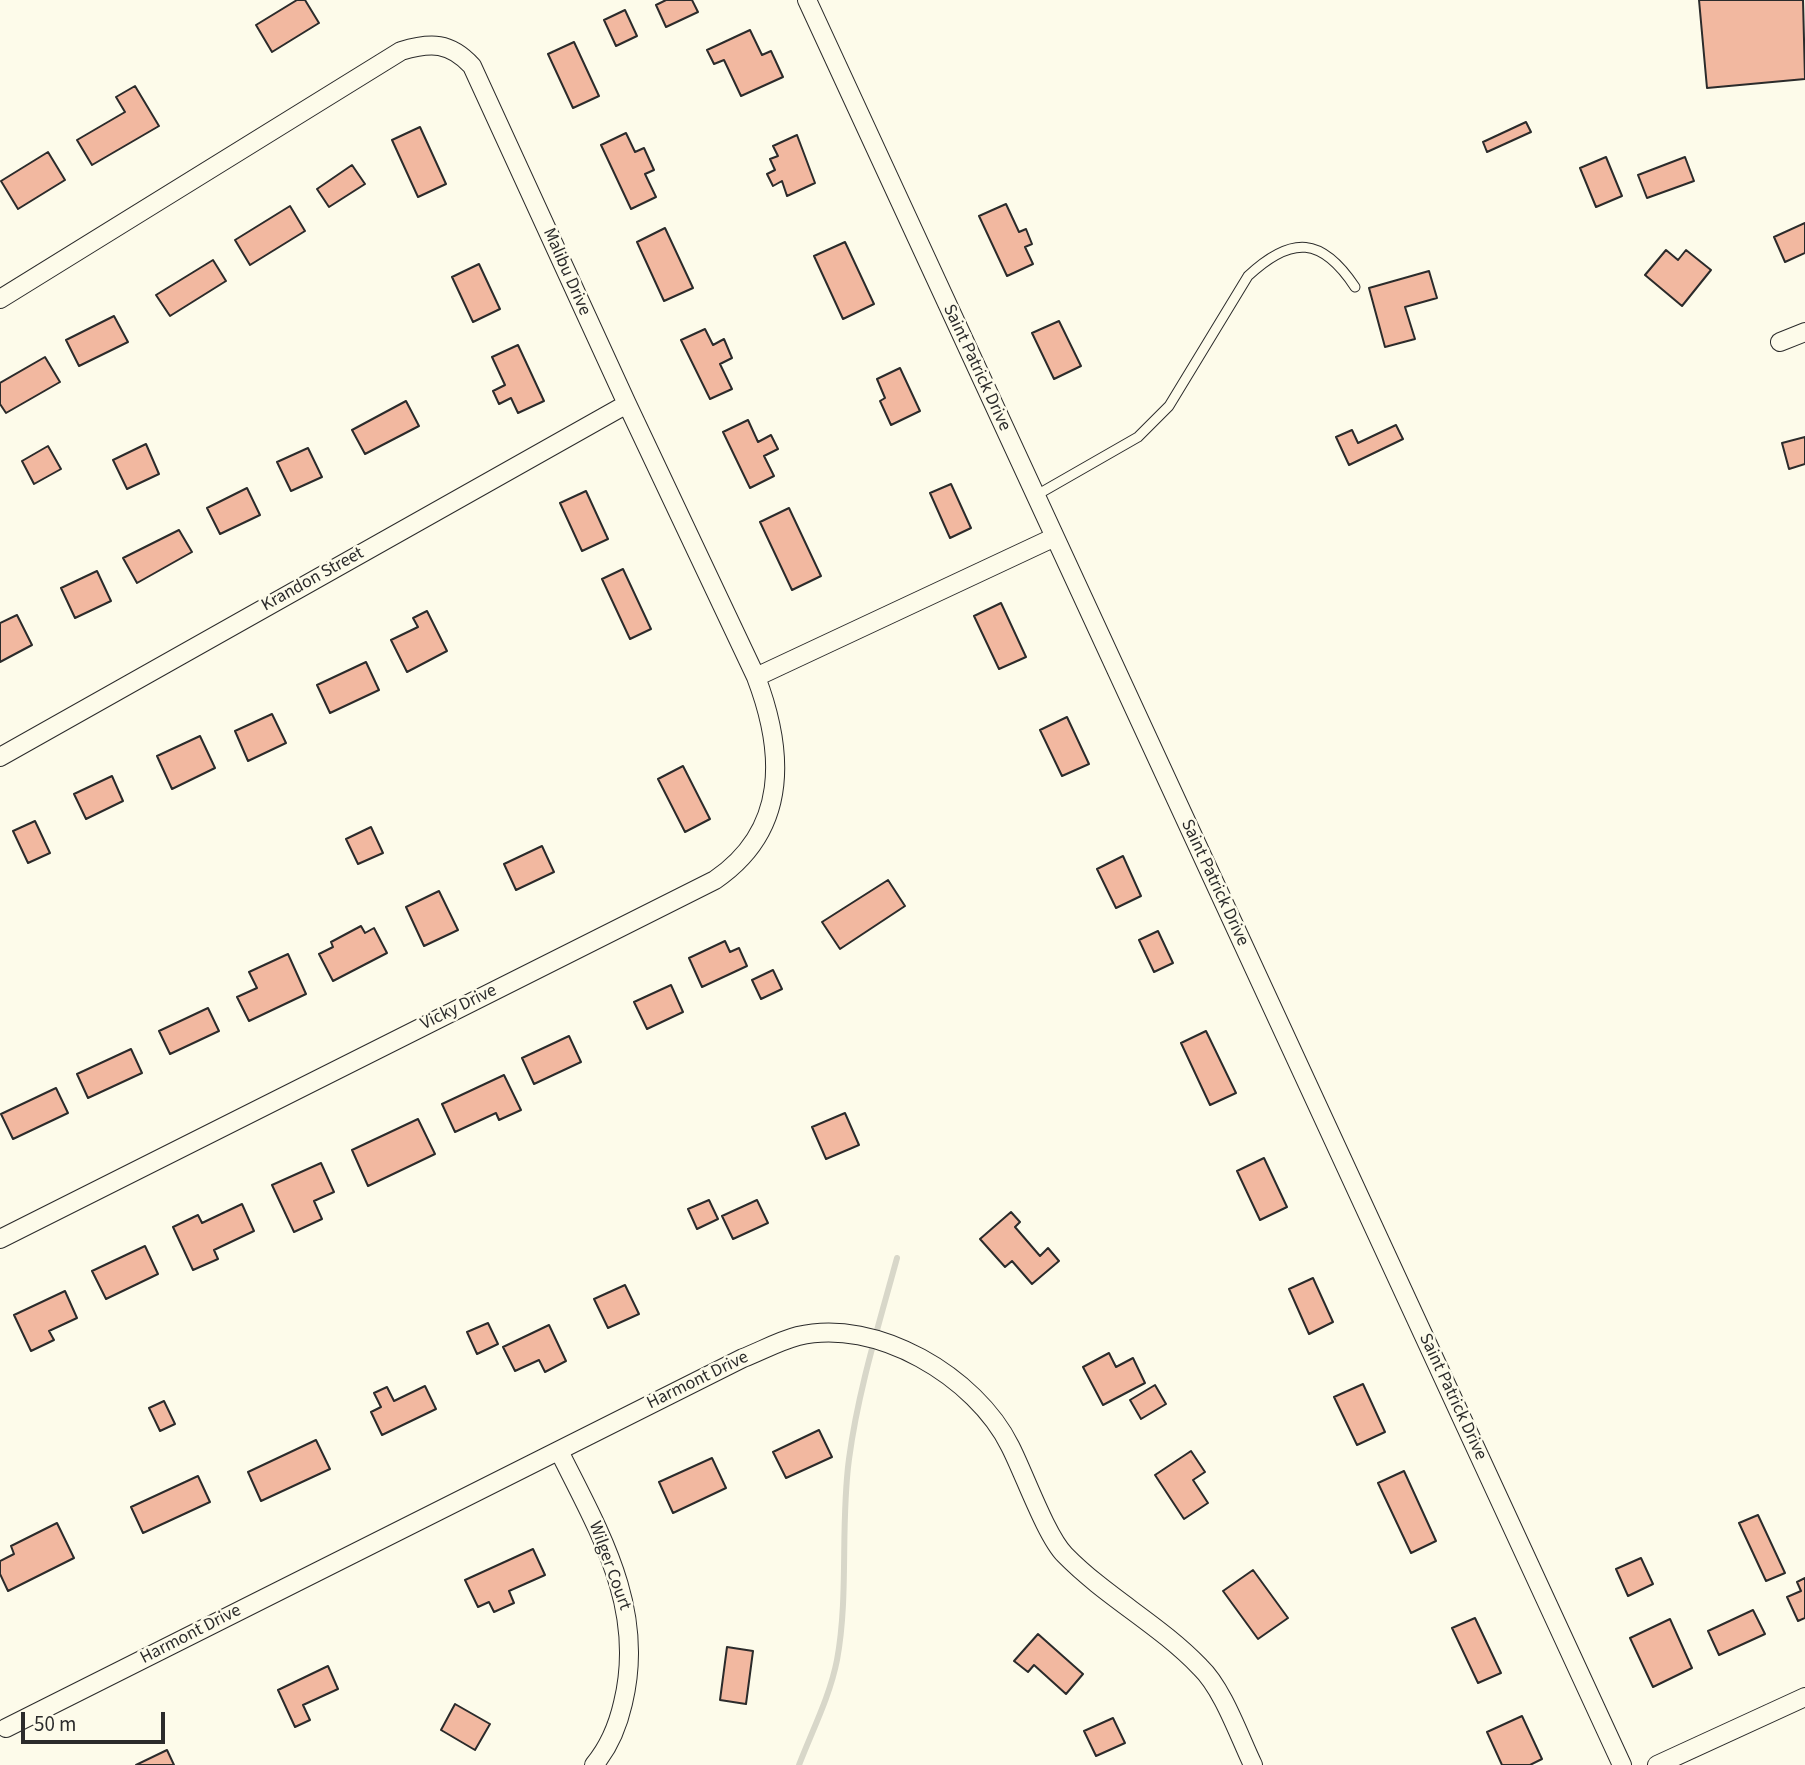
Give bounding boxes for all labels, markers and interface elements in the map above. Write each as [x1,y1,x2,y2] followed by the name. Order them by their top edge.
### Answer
[537,225,595,319] street label: Malibu Drive
[937,301,1015,435] street label: Saint Patrick Drive
[258,543,368,617] street label: Krandon Street
[1175,816,1253,950] street label: Saint Patrick Drive
[417,980,501,1036] street label: Vicky Drive
[1413,1330,1491,1464] street label: Saint Patrick Drive
[644,1347,752,1415] street label: Harmont Drive
[583,1519,635,1613] street label: Wilger Court
[137,1600,245,1670] street label: Harmont Drive
[24,1698,168,1742] scale bar
[34,1709,76,1739] text: 50 m

